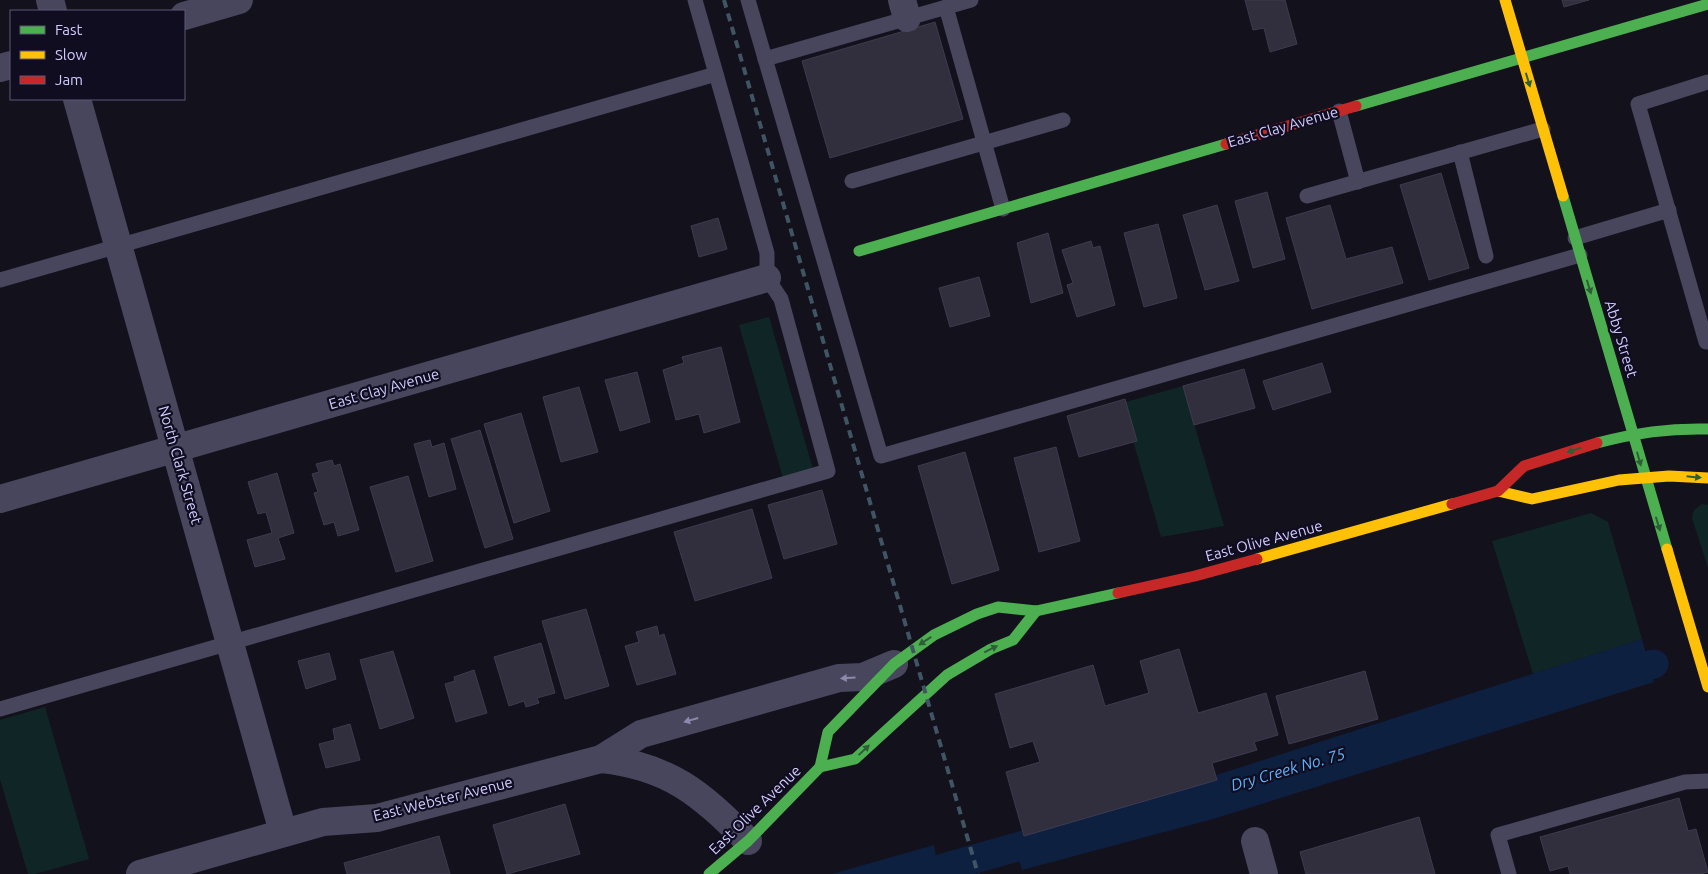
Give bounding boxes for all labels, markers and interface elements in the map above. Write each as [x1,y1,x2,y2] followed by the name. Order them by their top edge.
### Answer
[10,10,185,100] legend
[55,21,83,38] text: Fast
[55,46,88,63] text: Slow
[55,71,83,88] text: Jam
[1525,73,1533,88] one-way arrow
[1226,103,1340,150] street label: East Clay Avenue
[1586,279,1594,294] one-way arrow
[1602,298,1641,380] street label: Abby Street
[327,365,441,412] street label: East Clay Avenue
[155,404,206,526] street label: North Clark Street
[1567,446,1582,454] one-way arrow
[1636,452,1644,467] one-way arrow
[1686,473,1702,481] one-way arrow
[1203,517,1324,564] street label: East Olive Avenue
[1655,517,1663,532] one-way arrow
[918,636,931,646] one-way arrow
[984,645,998,653] one-way arrow
[839,674,855,682] one-way arrow
[683,716,698,724] one-way arrow
[858,744,870,756] one-way arrow
[1229,744,1347,794] water label: Dry Creek No. 75
[705,762,804,858] street label: East Olive Avenue
[371,773,514,824] street label: East Webster Avenue

